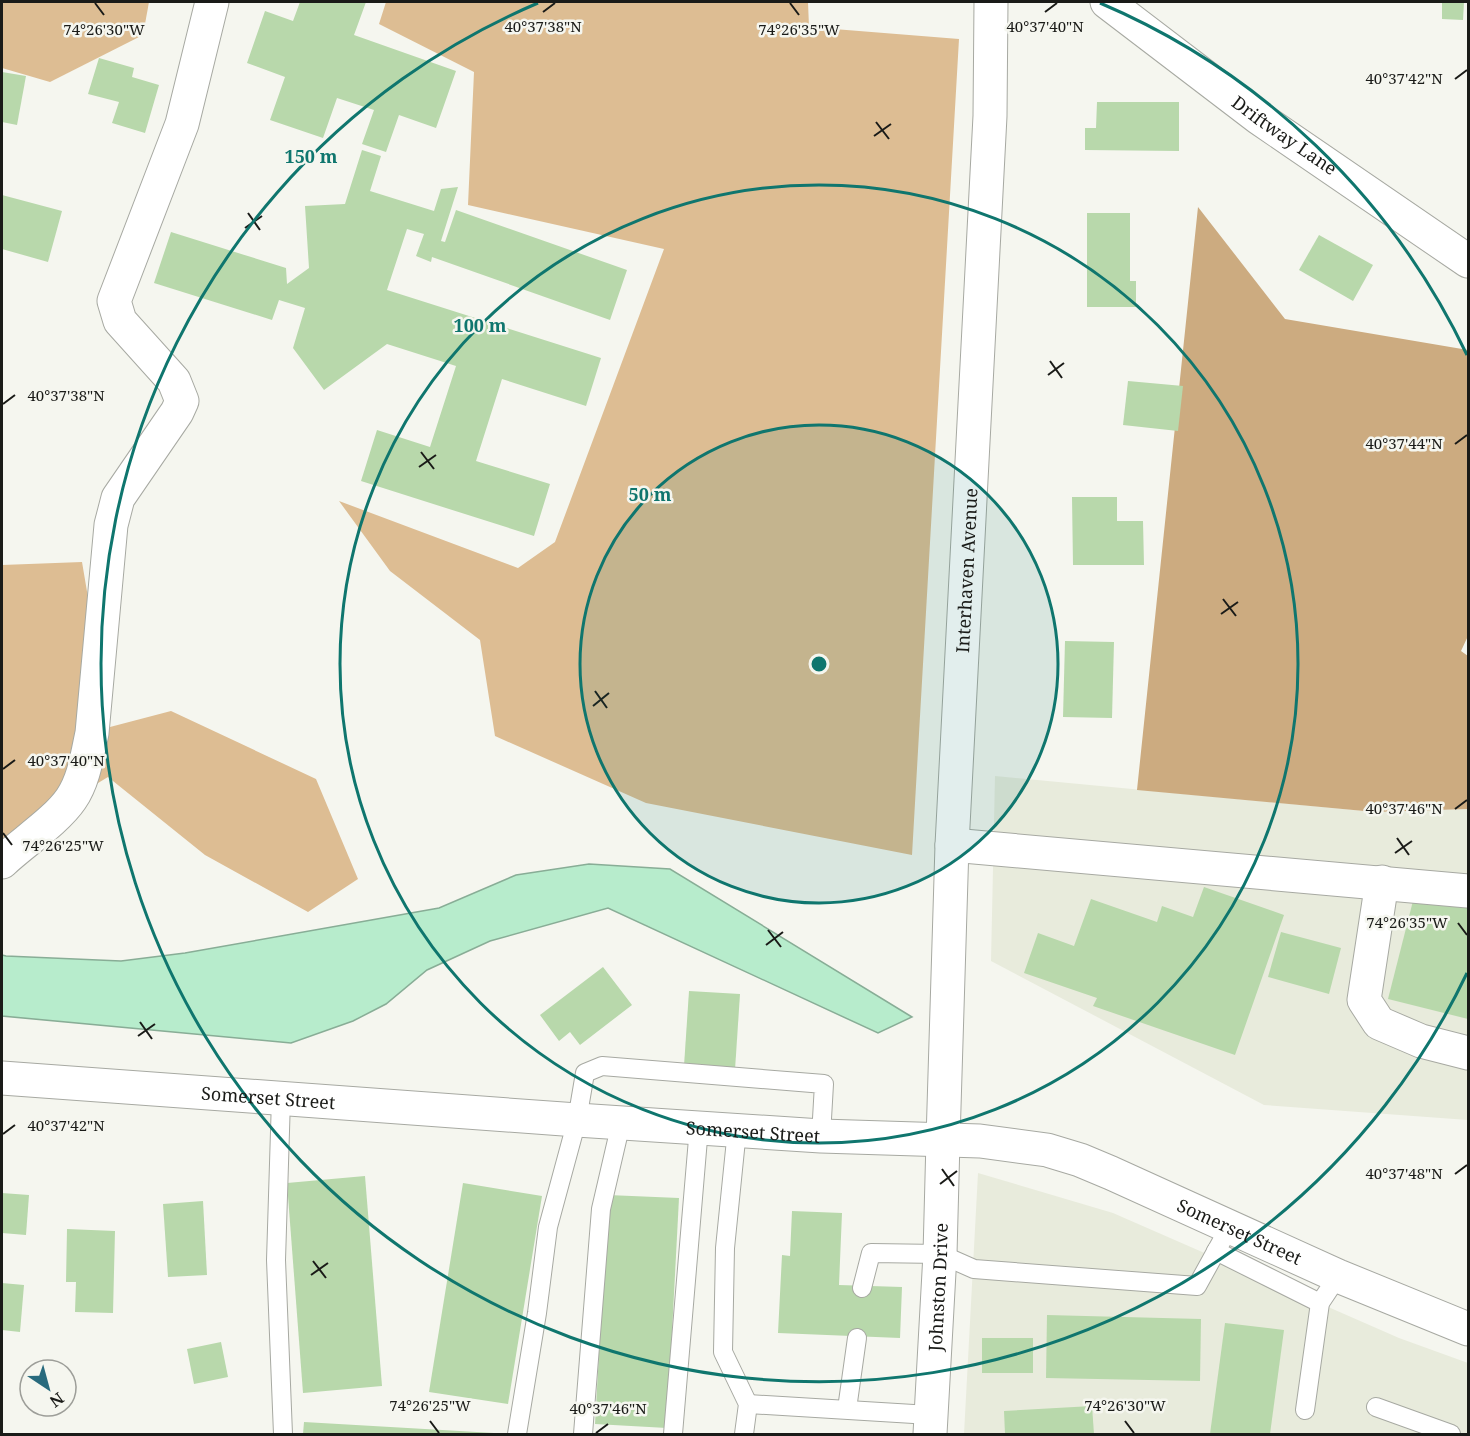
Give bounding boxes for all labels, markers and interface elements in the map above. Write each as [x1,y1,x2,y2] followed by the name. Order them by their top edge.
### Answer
[504,16,582,36] text: 40°37'38"N
[1006,16,1084,36] text: 40°37'40"N
[63,19,145,39] text: 74°26'30"W
[758,19,840,39] text: 74°26'35"W
[1365,68,1443,88] text: 40°37'42"N
[1227,90,1342,180] street label: Driftway Lane
[285,144,338,168] text: 150 m
[454,313,507,337] text: 100 m
[27,385,105,405] text: 40°37'38"N
[1365,433,1443,453] text: 40°37'44"N
[629,482,672,506] text: 50 m
[950,487,983,654] street label: Interhaven Avenue
[809,654,829,674] centre of rings
[27,750,105,770] text: 40°37'40"N
[1365,798,1443,818] text: 40°37'46"N
[22,835,104,855] text: 74°26'25"W
[1366,912,1448,932] text: 74°26'35"W
[200,1081,336,1114] street label: Somerset Street
[27,1115,105,1135] text: 40°37'42"N
[685,1115,821,1148] street label: Somerset Street
[1365,1163,1443,1183] text: 40°37'48"N
[1173,1193,1306,1270] street label: Somerset Street
[923,1223,953,1353] street label: Johnston Drive
[18,1358,78,1418] north arrow
[45,1388,68,1413] text: N
[389,1395,471,1415] text: 74°26'25"W
[1084,1395,1166,1415] text: 74°26'30"W
[569,1398,647,1418] text: 40°37'46"N

